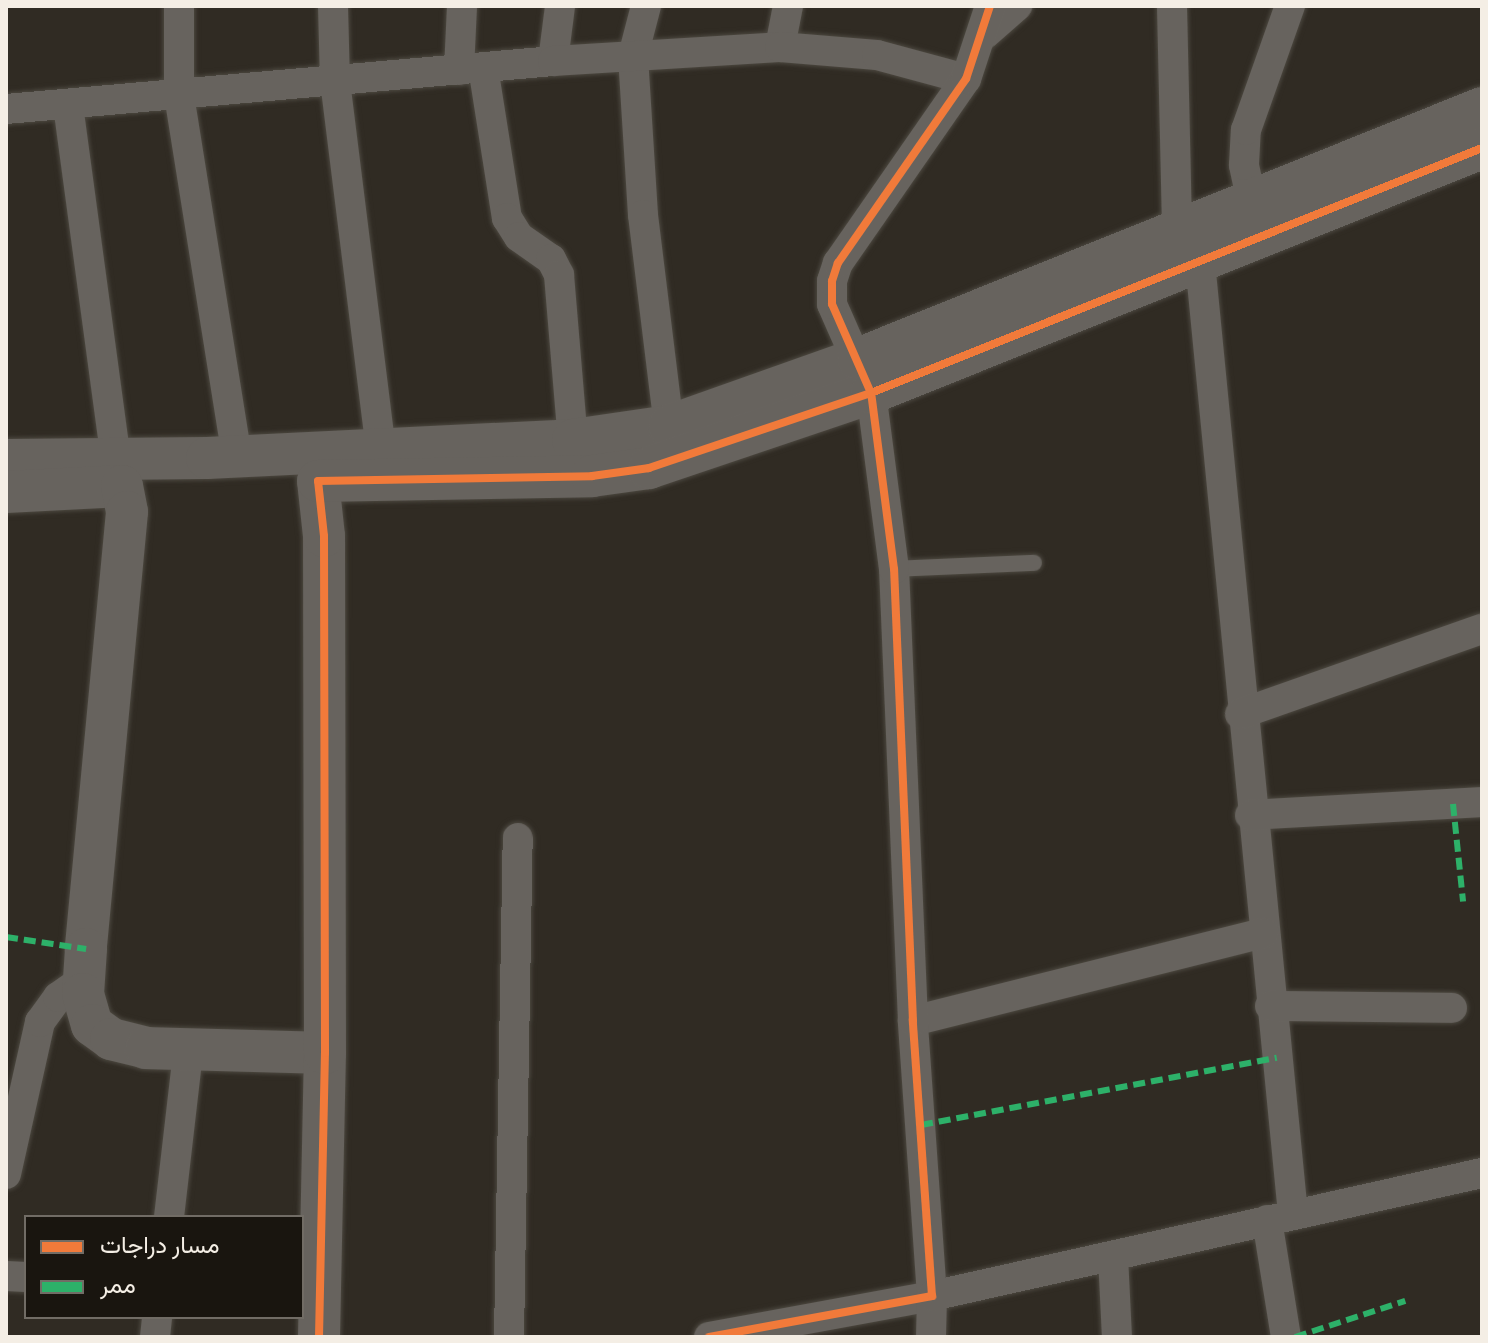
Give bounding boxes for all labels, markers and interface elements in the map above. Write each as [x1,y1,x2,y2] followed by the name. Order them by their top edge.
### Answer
[24,1215,304,1319] legend
[100,1229,220,1260] text: مسار دراجات
[100,1269,136,1300] text: ممر

